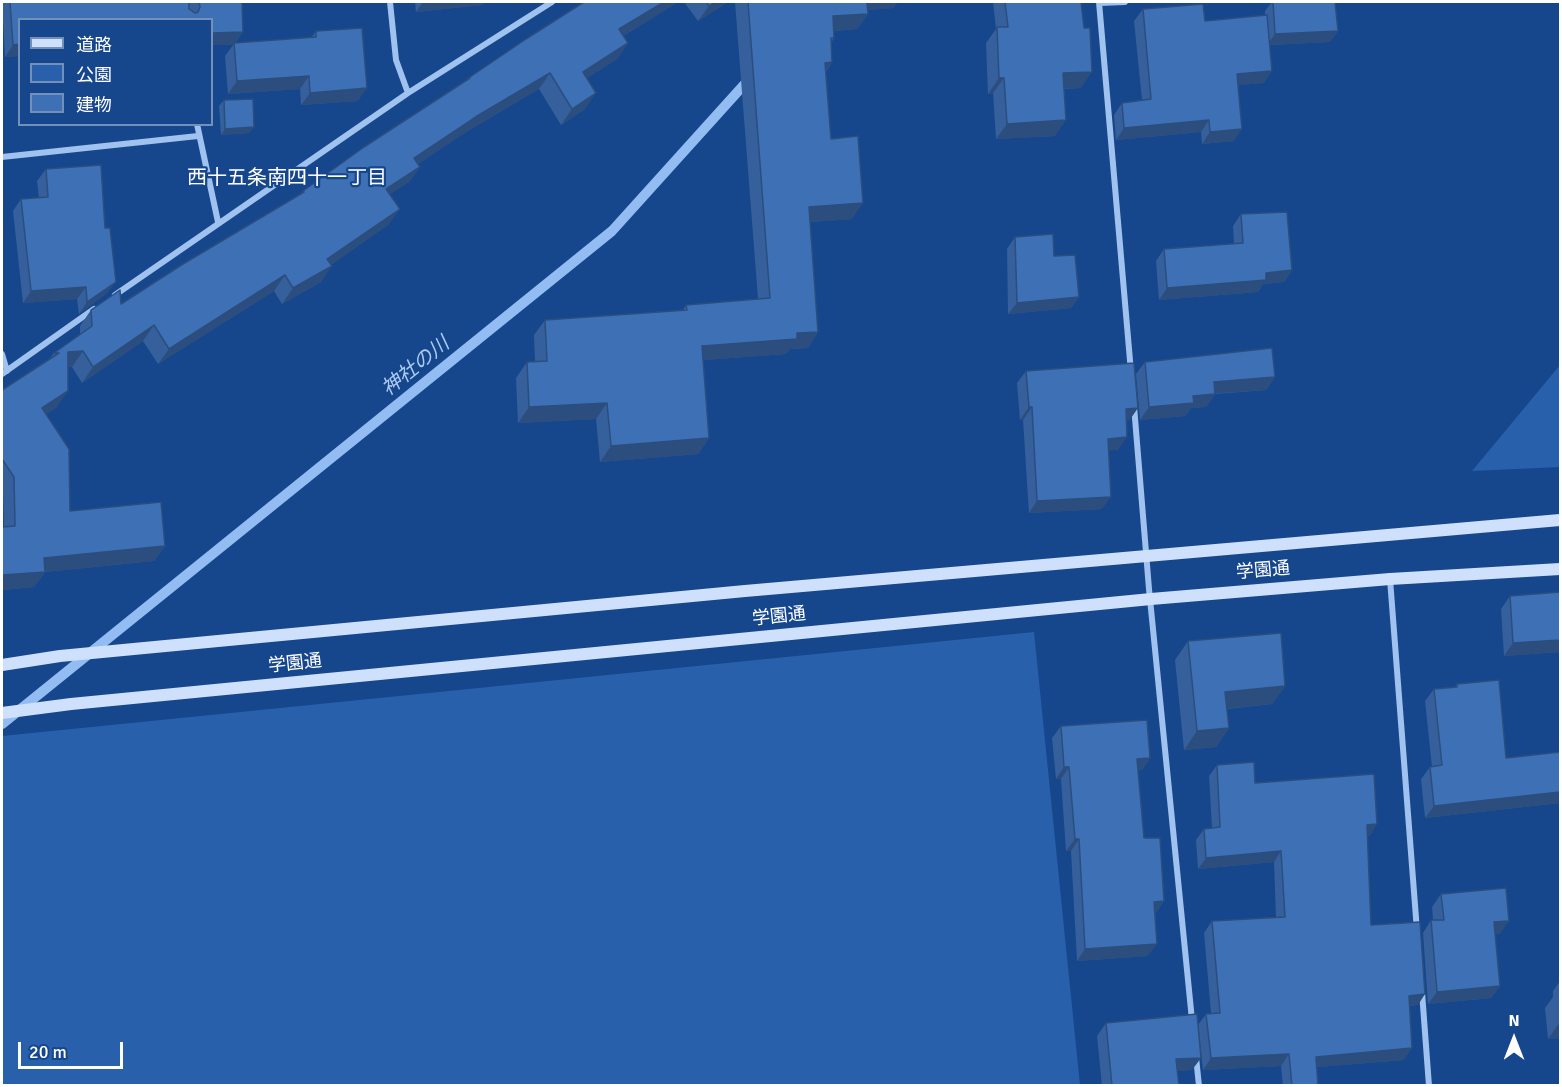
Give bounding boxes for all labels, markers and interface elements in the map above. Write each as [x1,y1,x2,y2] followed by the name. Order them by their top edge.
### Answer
[18,18,213,126] legend
[76,34,112,56] text: 道路
[76,64,112,86] text: 公園
[76,94,112,116] text: 建物
[187,167,387,191] district label: 西十五条南四十一丁目
[377,333,455,401] water label: 神社の川
[1235,558,1291,584] street label: 学園通
[751,603,807,631] street label: 学園通
[267,650,323,678] street label: 学園通
[1484,1009,1544,1069] north arrow
[1508,1011,1520,1031] text: N
[21,1030,126,1068] scale bar
[29,1041,67,1063] text: 20 m

